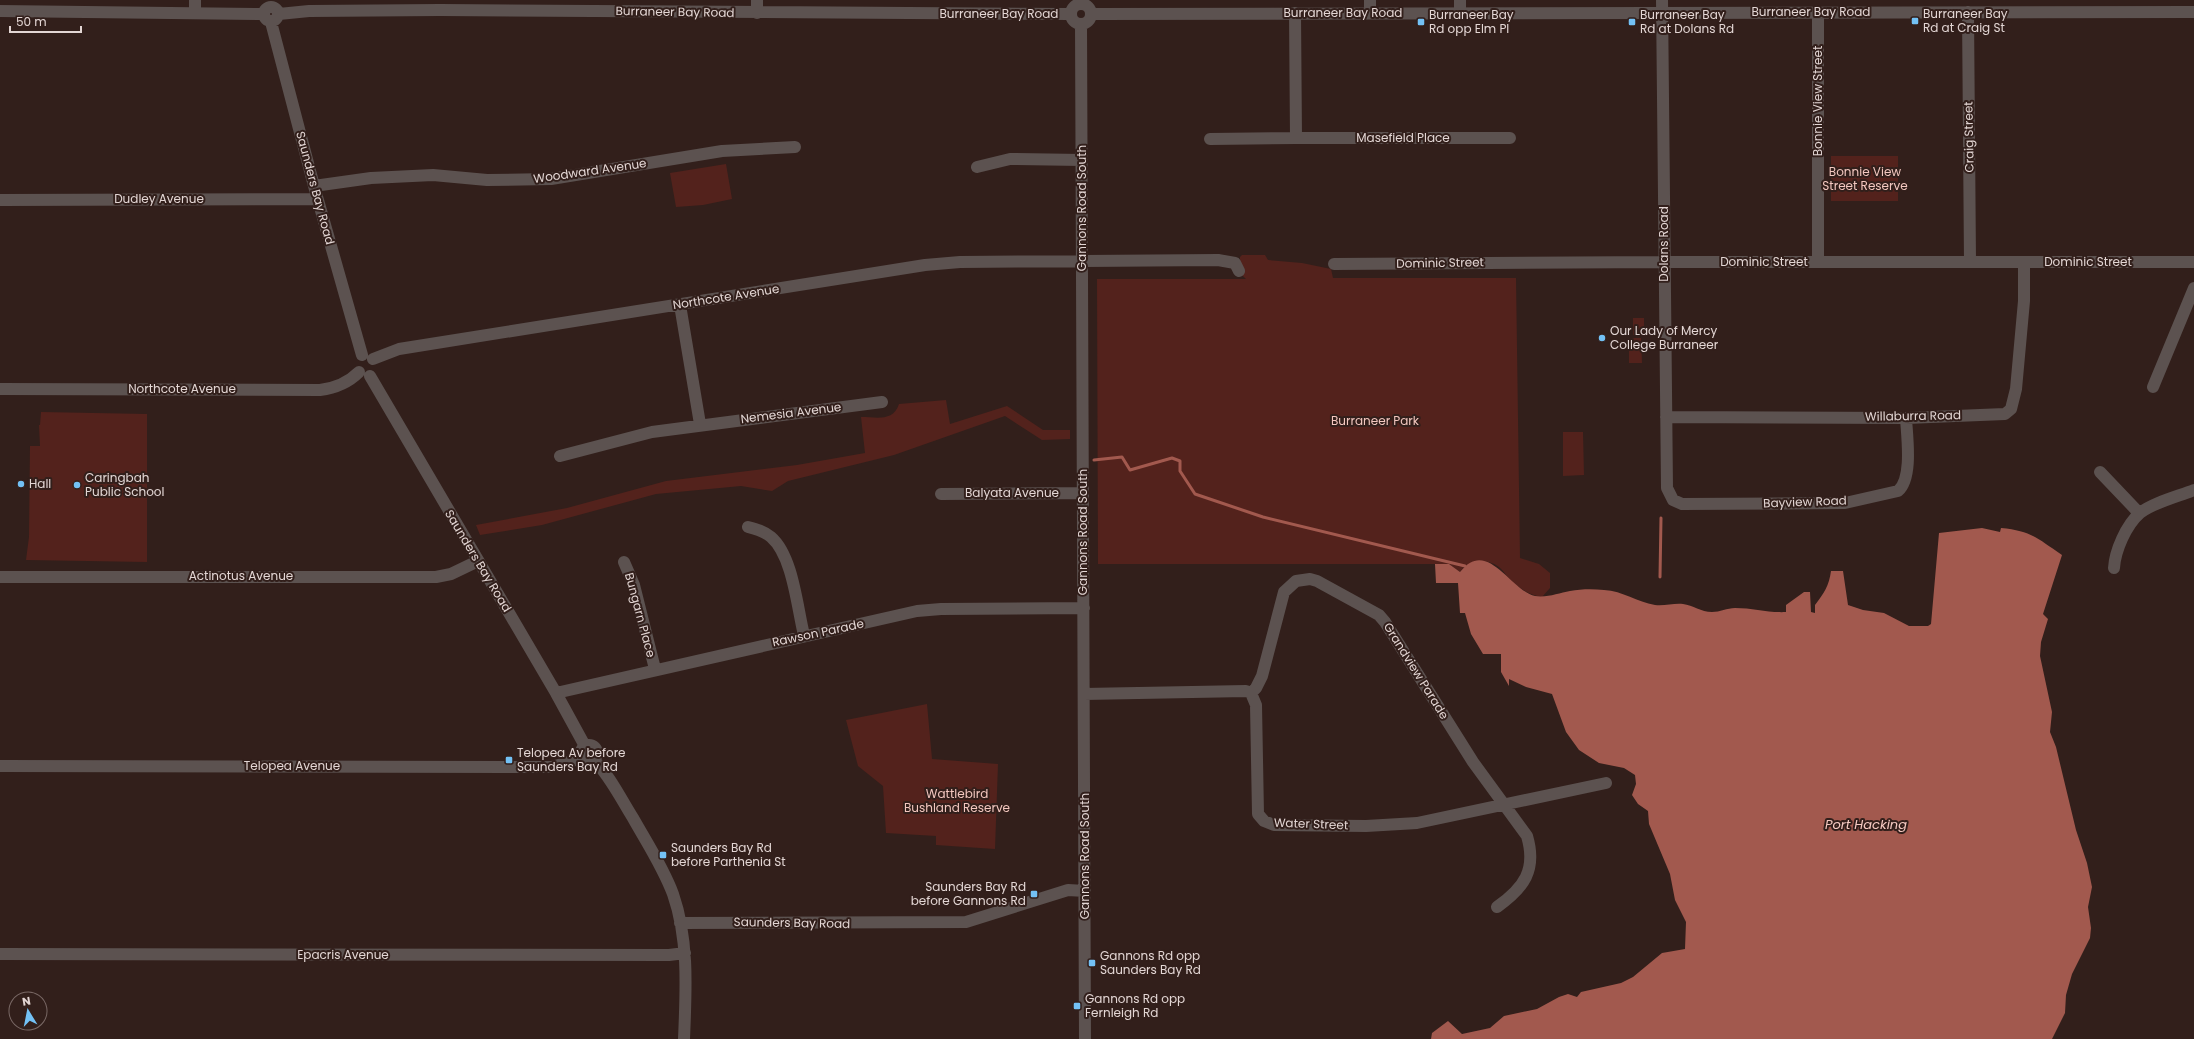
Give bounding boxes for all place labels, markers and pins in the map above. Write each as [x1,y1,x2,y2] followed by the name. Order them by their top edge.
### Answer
[1923,5,2008,36] place label: Burraneer Bay Rd at Craig St
[1429,6,1514,37] place label: Burraneer Bay Rd opp Elm Pl
[1640,6,1734,37] place label: Burraneer Bay Rd at Dolans Rd
[1910,16,1920,26] marker: Burraneer Bay Rd at Craig St
[1416,17,1426,27] marker: Burraneer Bay Rd opp Elm Pl
[1627,17,1637,27] marker: Burraneer Bay Rd at Dolans Rd
[1610,322,1719,353] place label: Our Lady of Mercy College Burraneer
[1597,333,1607,343] marker: Our Lady of Mercy College Burraneer
[85,469,165,500] place label: Caringbah Public School
[29,475,51,492] place label: Hall
[16,479,26,489] marker: Hall
[72,480,82,490] marker: Caringbah Public School
[517,744,626,775] place label: Telopea Av before Saunders Bay Rd
[504,755,514,765] marker: Telopea Av before Saunders Bay Rd
[671,839,786,870] place label: Saunders Bay Rd before Parthenia St
[658,850,668,860] marker: Saunders Bay Rd before Parthenia St
[911,878,1026,909] place label: Saunders Bay Rd before Gannons Rd
[1029,889,1039,899] marker: Saunders Bay Rd before Gannons Rd
[1100,947,1201,978] place label: Gannons Rd opp Saunders Bay Rd
[1087,958,1097,968] marker: Gannons Rd opp Saunders Bay Rd
[1085,990,1185,1021] place label: Gannons Rd opp Fernleigh Rd
[1072,1001,1082,1011] marker: Gannons Rd opp Fernleigh Rd

